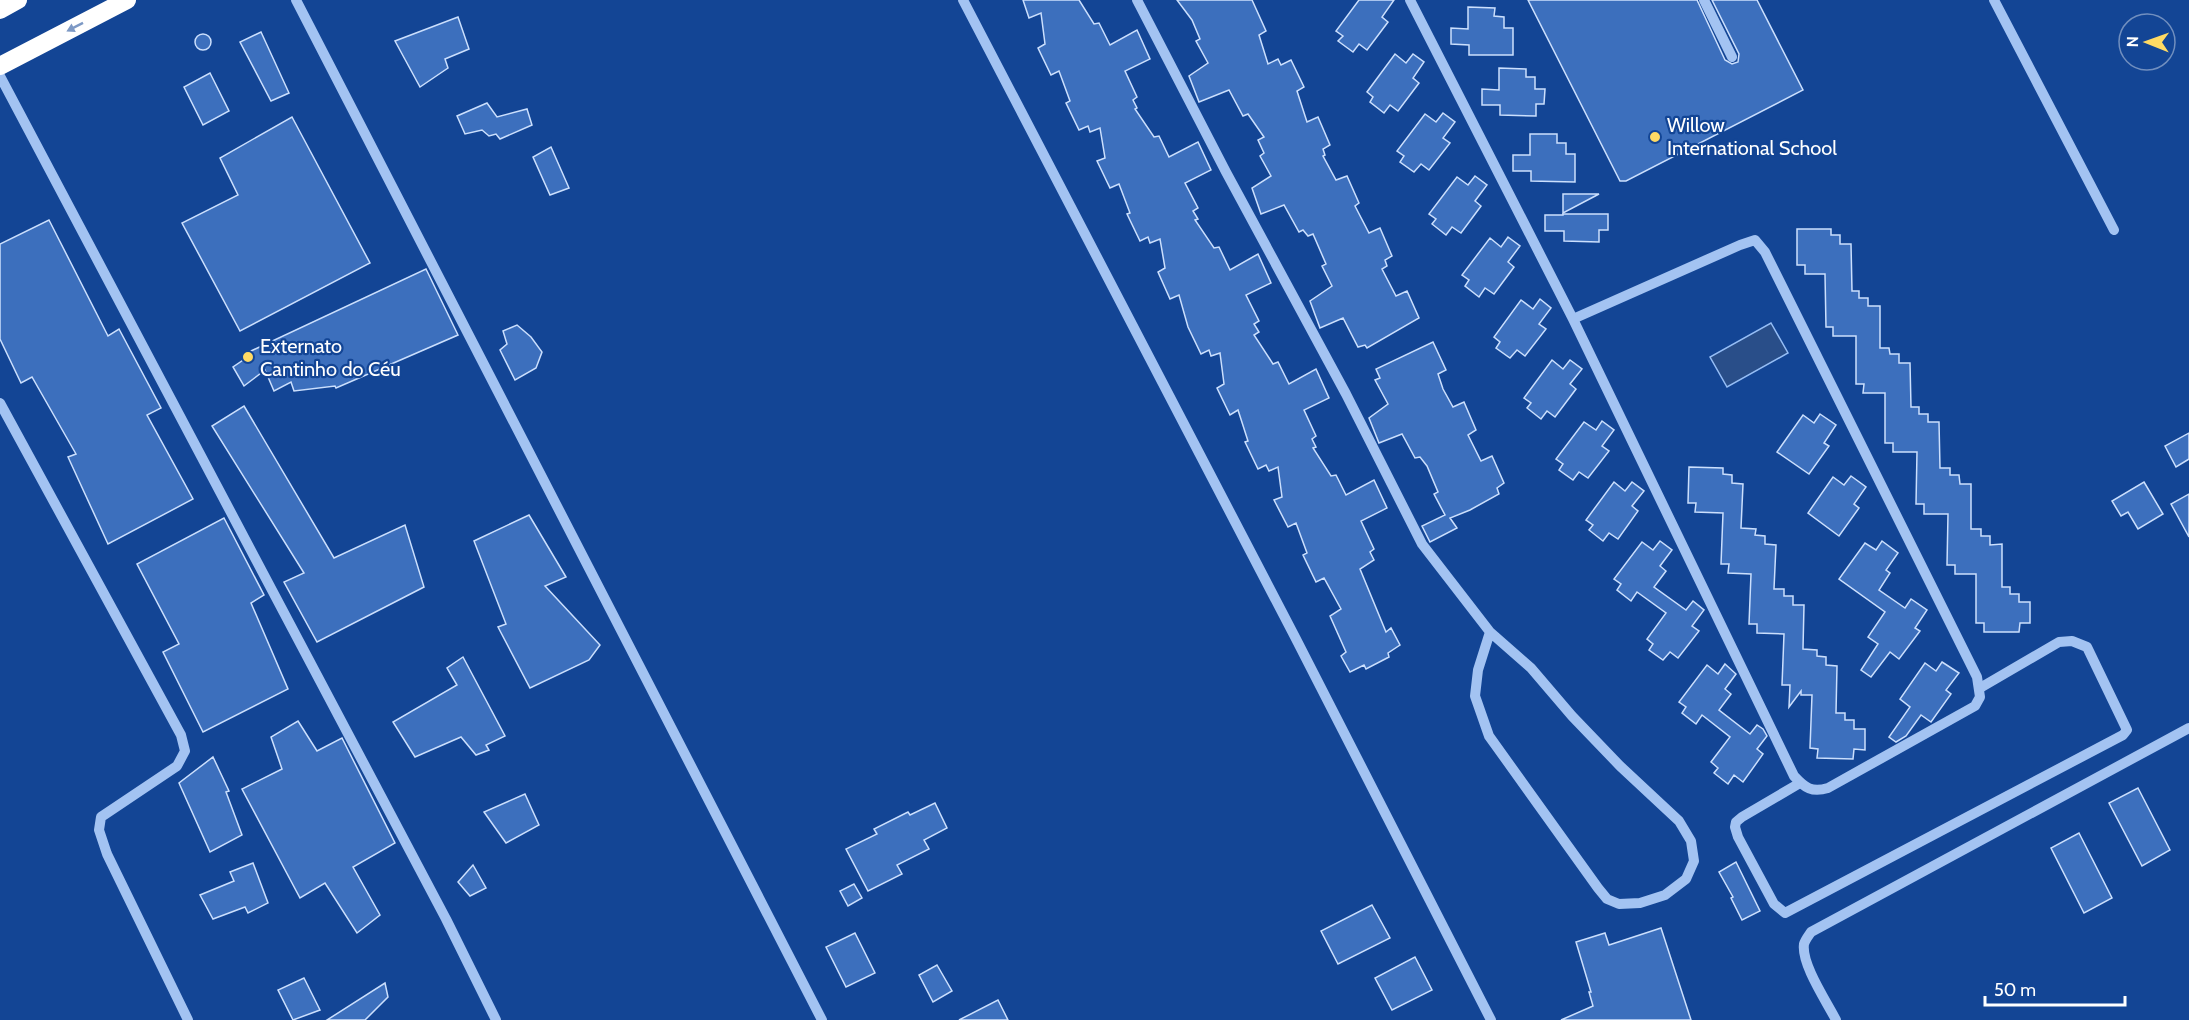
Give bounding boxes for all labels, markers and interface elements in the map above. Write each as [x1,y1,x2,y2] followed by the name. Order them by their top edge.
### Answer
[2117,12,2177,72] north arrow
[67,22,84,32] one-way arrow
[2123,36,2142,48] text: N
[1667,113,1837,160] place label: Willow International School
[1648,130,1662,144] marker: Willow International School
[260,334,401,381] place label: Externato Cantinho do Céu
[241,350,255,364] marker: Externato Cantinho do Céu
[1985,969,2124,1007] scale bar
[1994,979,2036,1001] text: 50 m

